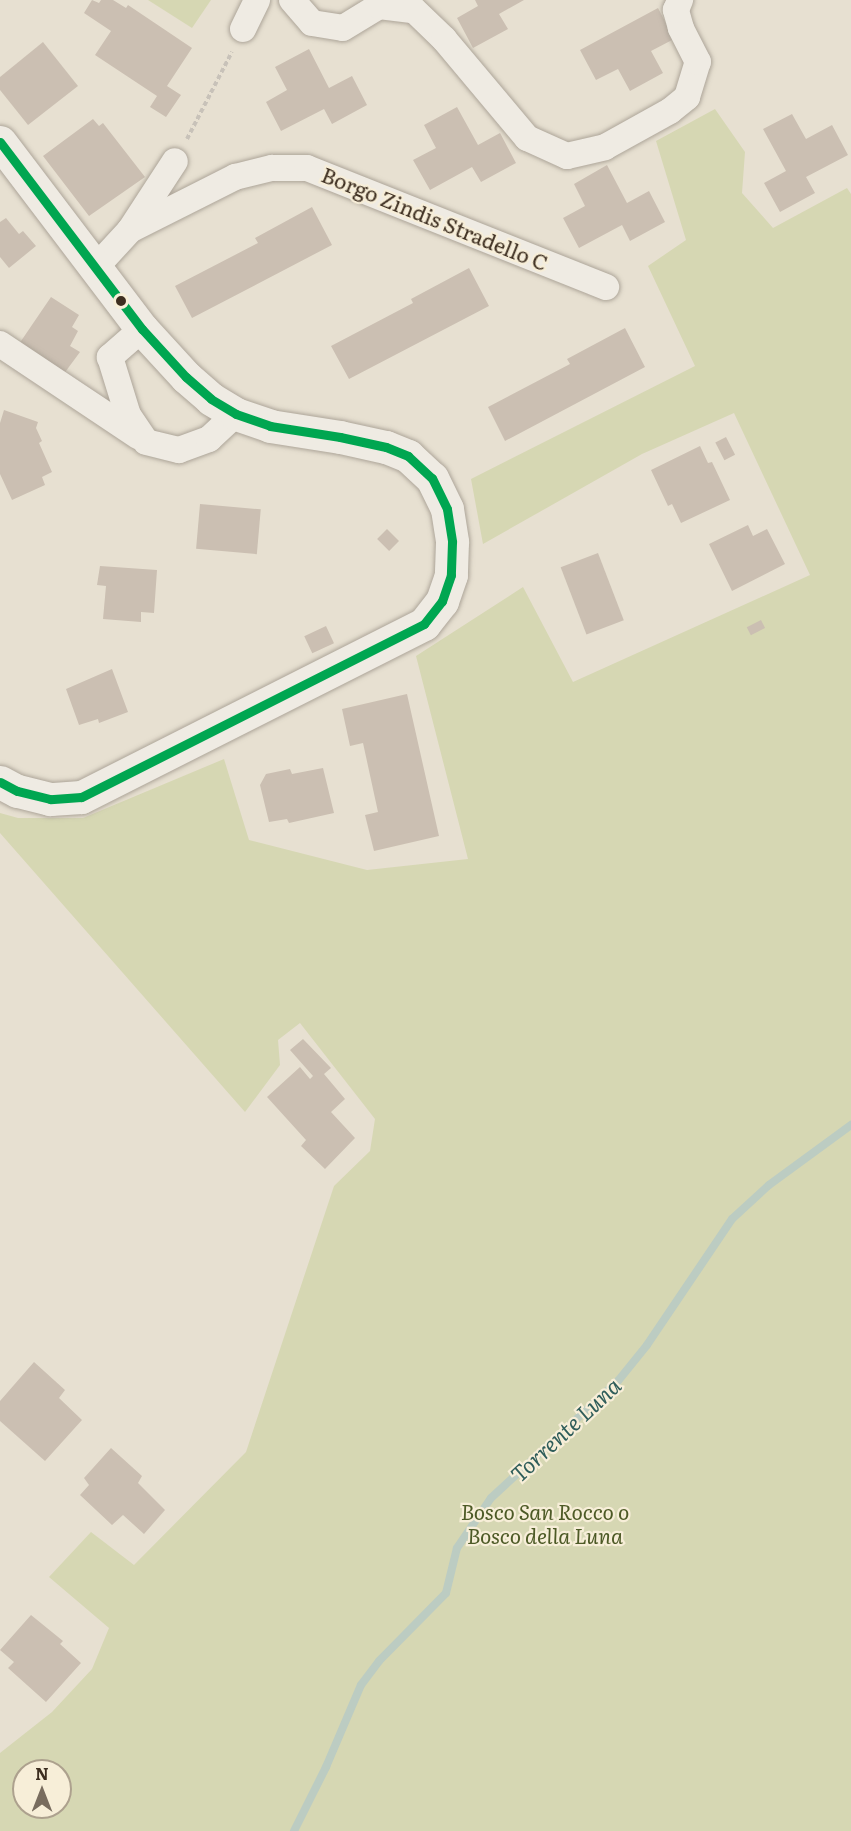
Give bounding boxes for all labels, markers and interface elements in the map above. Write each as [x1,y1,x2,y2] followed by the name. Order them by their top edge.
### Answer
[318,161,552,275] street label: Borgo Zindis Stradello C
[115,295,127,307] unlabelled marker
[505,1371,625,1487] water label: Torrente Luna
[461,1498,629,1548] park label: Bosco San Rocco o Bosco della Luna
[12,1759,72,1819] north arrow
[35,1761,49,1785] text: N

